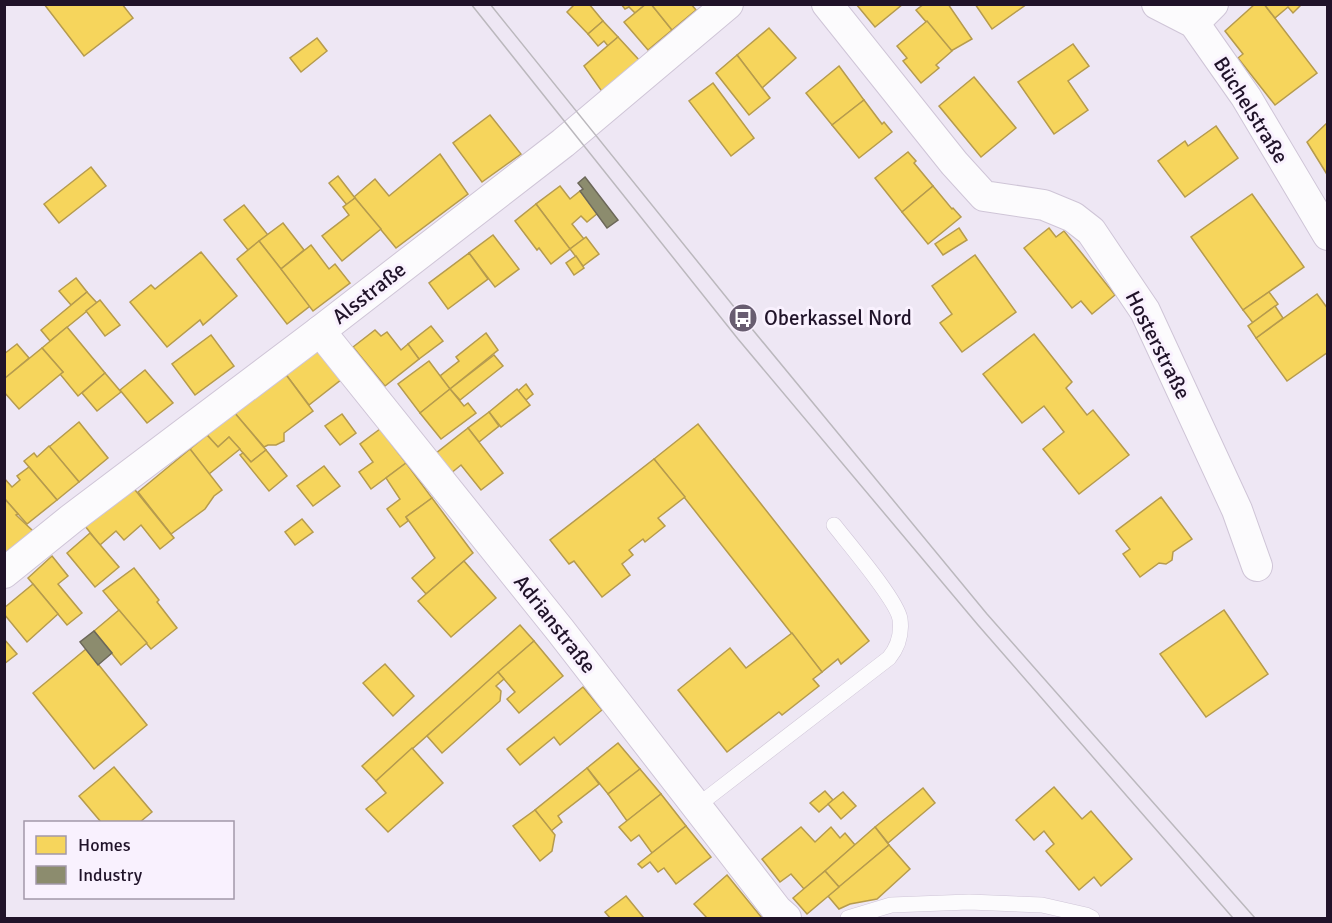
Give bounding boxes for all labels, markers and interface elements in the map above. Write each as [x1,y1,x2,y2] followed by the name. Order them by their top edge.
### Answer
[1208,52,1294,168] street label: Büchelstraße
[327,256,411,330] street label: Alsstraße
[1120,286,1196,404] street label: Hosterstraße
[727,302,759,334] bus stop icon: Oberkassel Nord
[764,305,912,331] place label: Oberkassel Nord
[508,569,602,679] street label: Adrianstraße
[24,821,234,899] legend
[78,834,131,856] text: Homes
[78,864,143,886] text: Industry

